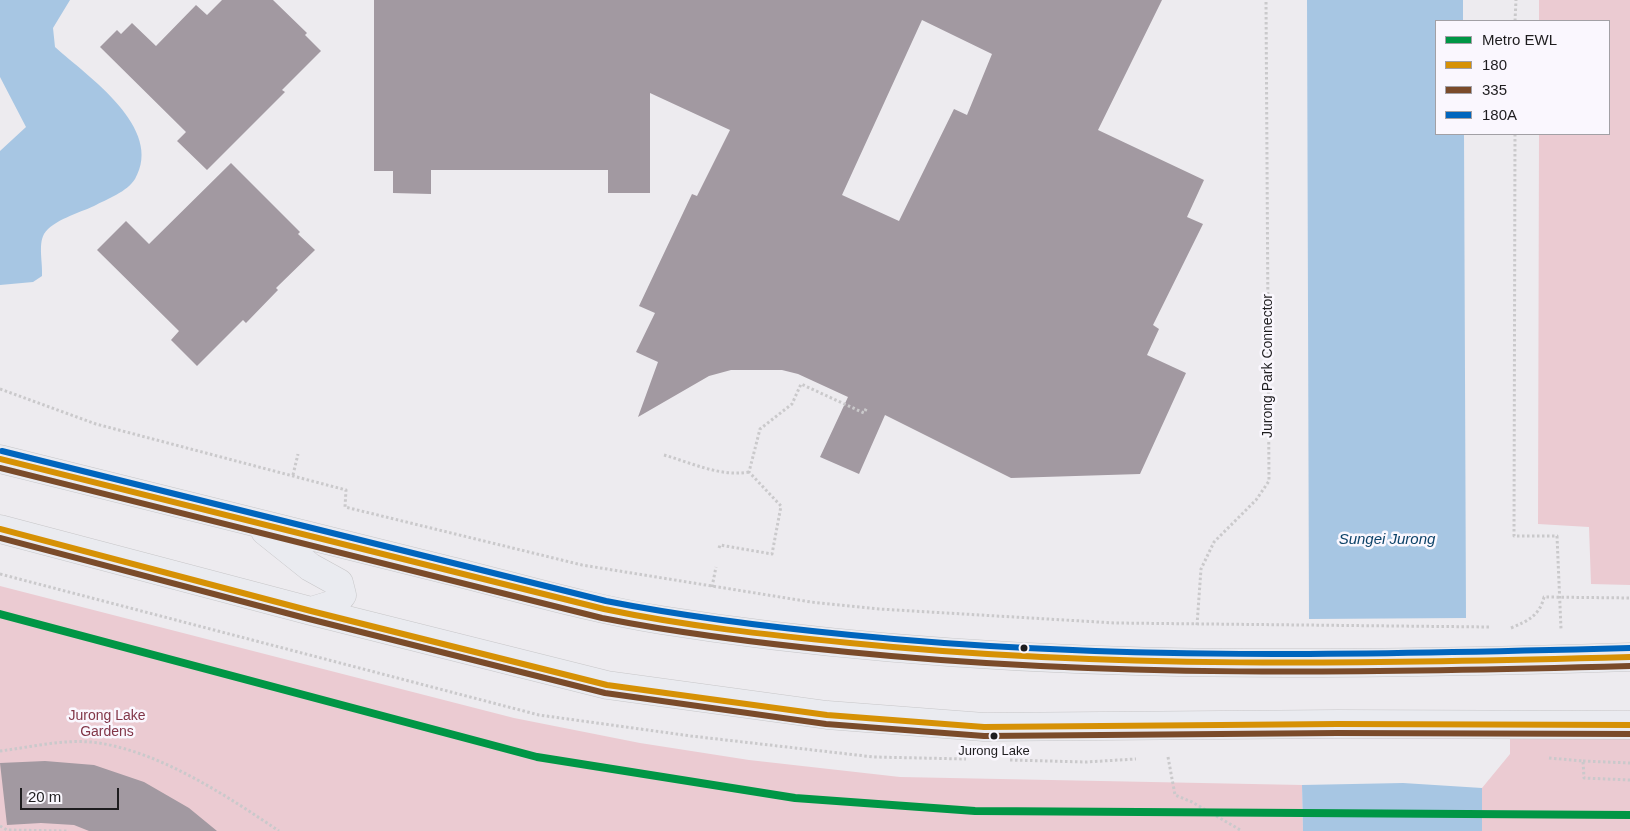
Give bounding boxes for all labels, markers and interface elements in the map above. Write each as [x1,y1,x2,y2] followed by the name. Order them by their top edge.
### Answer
[1435,20,1610,135] legend
[1482,31,1557,48] text: Metro EWL
[1482,56,1507,73] text: 180
[1482,81,1507,98] text: 335
[1482,106,1517,123] text: 180A
[1260,294,1276,438] street label: Jurong Park Connector
[1339,531,1435,549] water label: Sungei Jurong
[1019,643,1029,653] unlabelled marker
[68,708,146,740] park label: Jurong Lake Gardens
[989,731,999,741] marker: Jurong Lake
[958,743,1030,759] place label: Jurong Lake
[22,778,121,810] scale bar
[28,788,61,805] text: 20 m

